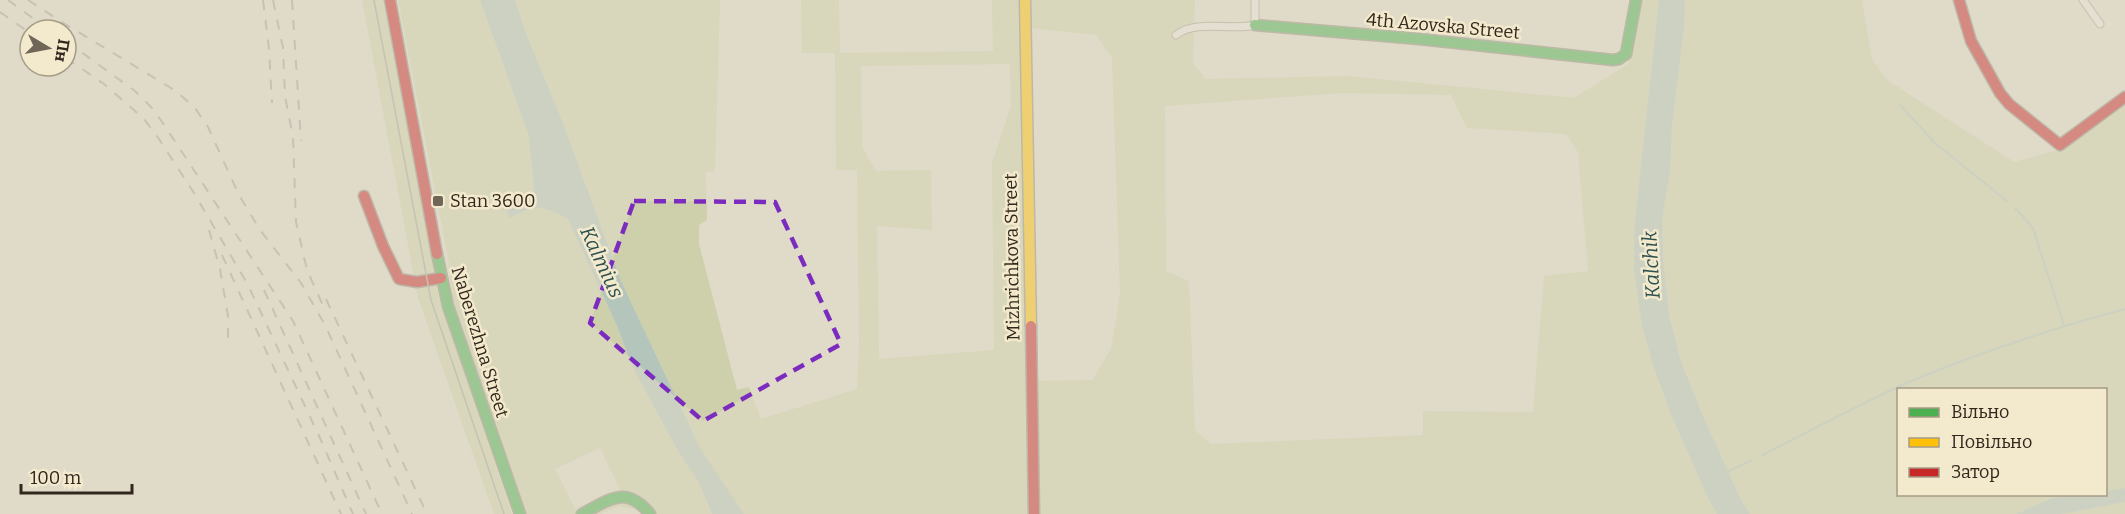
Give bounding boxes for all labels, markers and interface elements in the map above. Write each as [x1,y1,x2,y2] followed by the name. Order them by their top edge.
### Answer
[1365,8,1521,44] street label: 4th Azovska Street
[18,18,78,78] north arrow
[51,37,74,64] text: Пн
[1000,173,1024,341] street label: Mizhrichkova Street
[450,190,536,212] place label: Stan 3600
[431,194,445,208] marker: Stan 3600
[575,223,629,301] water label: Kalmius
[1637,230,1665,300] water label: Kalchik
[447,264,514,421] street label: Naberezhna Street
[1897,388,2107,496] legend
[1951,401,2009,423] text: Вільно
[1951,431,2032,453] text: Повільно
[21,457,132,495] scale bar
[1951,461,2000,483] text: Затор
[30,467,81,489] text: 100 m

